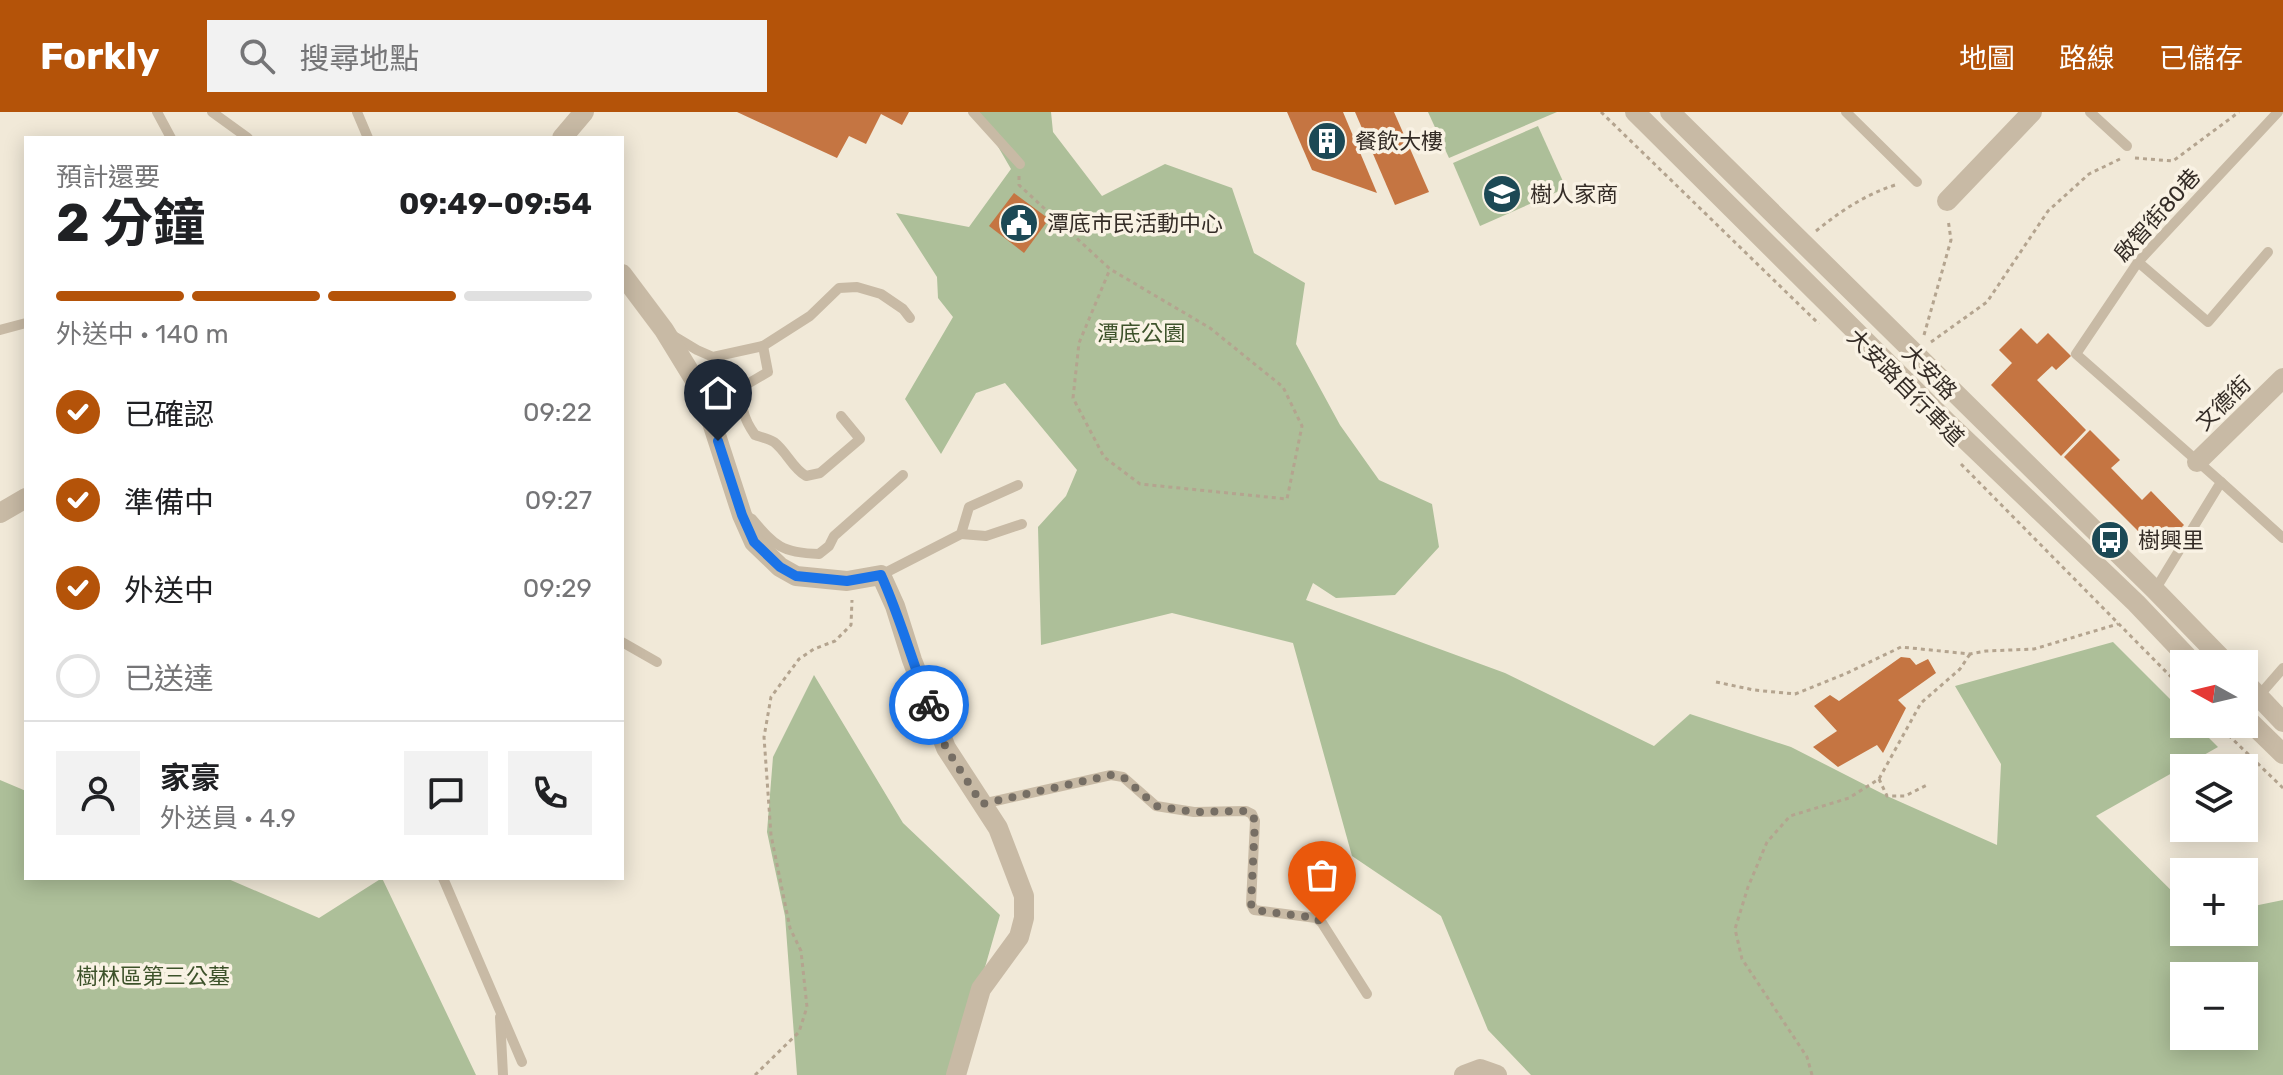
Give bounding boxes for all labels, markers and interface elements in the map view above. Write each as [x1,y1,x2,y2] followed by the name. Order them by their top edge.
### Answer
[207,20,767,92] search box
[40,33,159,79] text: Forkly
[235,34,279,78] icon: search
[299,41,419,77] text: 搜尋地點
[1959,42,2015,75] text: 地圖
[2059,42,2115,75] text: 路線
[2159,42,2243,75] text: 已儲存
[1306,120,1348,162] building icon: 餐飲大樓
[1355,128,1443,155] place label: 餐飲大樓
[56,162,160,193] text: 預計還要
[2109,163,2206,267] street label: 啟智街80巷
[1481,173,1523,215] school or university icon: 樹人家商
[1530,181,1618,208] place label: 樹人家商
[399,186,592,222] text: 09:49–09:54
[56,192,205,254] text: 2 分鐘
[998,202,1040,244] public building icon: 潭底市民活動中心
[1047,210,1223,237] place label: 潭底市民活動中心
[56,319,229,350] text: 外送中 · 140 m
[1097,320,1185,347] park label: 潭底公園
[1842,323,1970,451] street label: 大安路自行車道
[1897,339,1963,405] street label: 大安路
[684,359,752,441] pin
[696,371,740,415] icon: home
[2190,371,2256,436] street label: 文德街
[56,390,100,434] icon: check
[124,397,214,433] text: 已確認
[523,397,592,428] text: 09:22
[56,478,100,522] icon: check
[124,485,214,521] text: 準備中
[525,485,592,516] text: 09:27
[2089,519,2131,561] bus stop icon: 樹興里
[2138,527,2204,554] place label: 樹興里
[56,566,100,610] icon: check
[124,573,214,609] text: 外送中
[523,573,592,604] text: 09:29
[2170,650,2258,738] north arrow
[2170,650,2258,1050] map controls
[124,661,214,697] text: 已送達
[889,665,969,745] courier
[907,683,951,727] icon: bike
[56,751,140,835] button: person
[404,751,488,835] button: chat
[508,751,592,835] button: phone
[2170,754,2258,842] button: layers
[160,760,220,796] text: 家豪
[160,803,296,834] text: 外送員 · 4.9
[1288,841,1356,923] pin
[1300,853,1344,897] icon: bag
[2170,858,2258,946] button: +
[2170,962,2258,1050] button: −
[76,963,230,990] park label: 樹林區第三公墓

